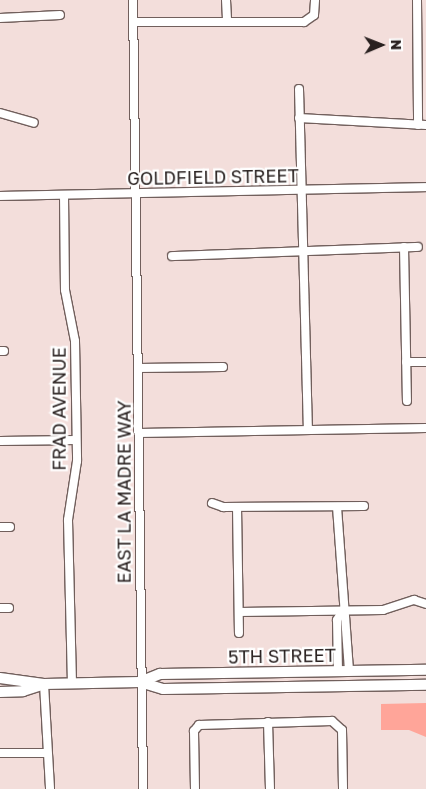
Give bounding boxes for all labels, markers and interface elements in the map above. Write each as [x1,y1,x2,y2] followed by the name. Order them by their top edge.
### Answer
[356,20,406,70] north arrow
[388,39,405,50] text: N
[127,165,299,189] street label: GOLDFIELD STREET
[48,347,70,471] street label: FRAD AVENUE
[113,400,135,584] street label: EAST LA MADRE WAY
[228,644,336,668] street label: 5TH STREET

